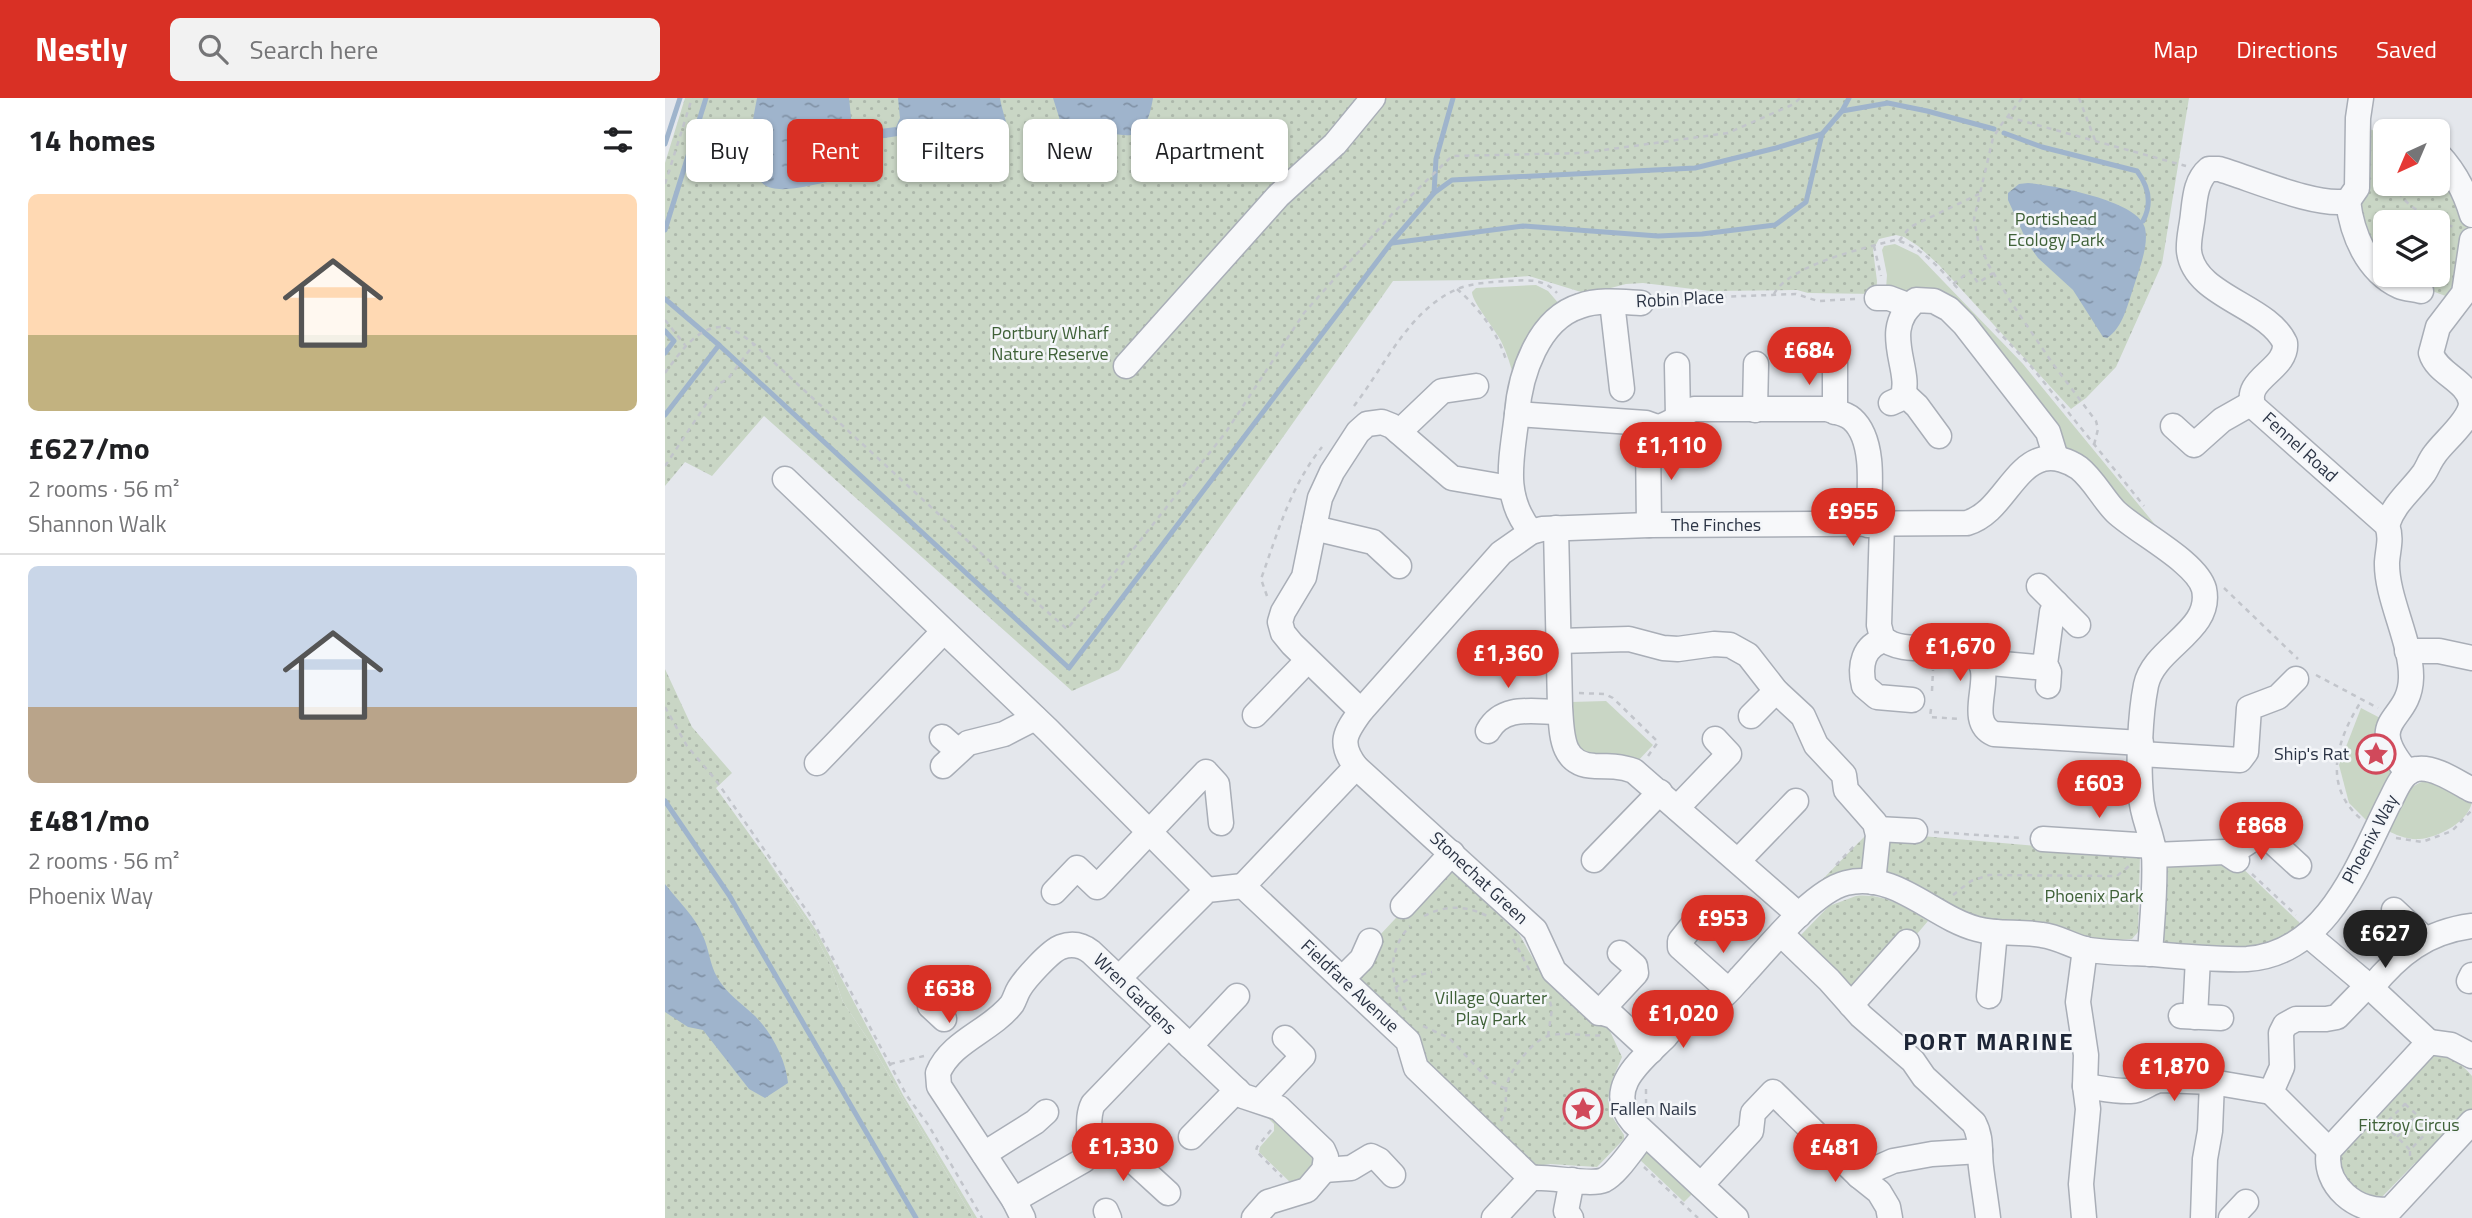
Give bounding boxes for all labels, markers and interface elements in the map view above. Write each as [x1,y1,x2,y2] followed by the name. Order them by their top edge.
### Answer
[170,18,660,81] search box
[35,24,128,74] text: Nestly
[194,30,232,68] icon: search
[250,30,378,69] text: Search here
[2153,31,2198,67] text: Map
[2236,31,2338,67] text: Directions
[2376,31,2437,67] text: Saved
[28,117,155,163] text: 14 homes
[686,119,773,182] chip: Buy
[787,119,883,182] chip: Rent
[897,119,1009,182] chip: Filters
[1023,119,1117,182] chip: New
[1131,119,1288,182] chip: Apartment
[2373,119,2450,196] north arrow
[2373,119,2450,287] map controls
[599,121,637,159] icon: filters
[2007,205,2105,253] park label: Portishead Ecology Park
[2373,210,2450,287] button: layers
[270,240,396,366] icon: home
[1635,283,1725,314] street label: Robin Place
[991,319,1109,367] park label: Portbury Wharf Nature Reserve
[1768,328,1850,387] pin: £684
[1783,332,1835,367] text: £684
[2256,405,2344,488] street label: Fennel Road
[1614,422,1728,482] pin: £1,110
[28,425,150,471] text: £627/mo
[1636,427,1706,462] text: £1,110
[28,471,179,506] text: 2 rooms · 56 m²
[1812,489,1894,548] pin: £955
[1827,493,1879,528] text: £955
[28,506,166,541] text: Shannon Walk
[1671,511,1761,538] street label: The Finches
[270,612,396,738] icon: home
[1903,624,2017,683] pin: £1,670
[1925,628,1995,663] text: £1,670
[1451,630,1565,690] pin: £1,360
[1473,635,1543,670] text: £1,360
[2355,733,2397,775] place icon: Ship's Rat
[2274,740,2350,767] place label: Ship's Rat
[2058,760,2140,820] pin: £603
[2073,765,2125,800] text: £603
[2335,789,2405,888] street label: Phoenix Way
[28,797,150,843] text: £481/mo
[2220,802,2302,862] pin: £868
[2235,807,2287,842] text: £868
[1424,825,1535,930] street label: Stonechat Green
[28,843,179,878] text: 2 rooms · 56 m²
[28,878,153,913] text: Phoenix Way
[2044,882,2144,909] park label: Phoenix Park
[1682,896,1764,955] pin: £953
[1697,900,1749,935] text: £953
[2344,910,2426,970] pin: £627
[2359,915,2411,950] text: £627
[1295,933,1406,1039] street label: Fieldfare Avenue
[1087,947,1183,1041] street label: Wren Gardens
[908,965,990,1025] pin: £638
[923,970,975,1005] text: £638
[1435,984,1547,1032] park label: Village Quarter Play Park
[1626,990,1740,1050] pin: £1,020
[1648,995,1718,1030] text: £1,020
[1903,1023,2075,1059] district label: PORT MARINE
[2117,1044,2231,1103] pin: £1,870
[2139,1048,2209,1083] text: £1,870
[1562,1088,1604,1130] place icon: Fallen Nails
[1610,1095,1697,1122] place label: Fallen Nails
[2358,1111,2460,1138] park label: Fitzroy Circus
[1066,1124,1180,1183] pin: £1,330
[1794,1124,1876,1184] pin: £481
[1088,1128,1158,1163] text: £1,330
[1809,1129,1861,1164] text: £481

